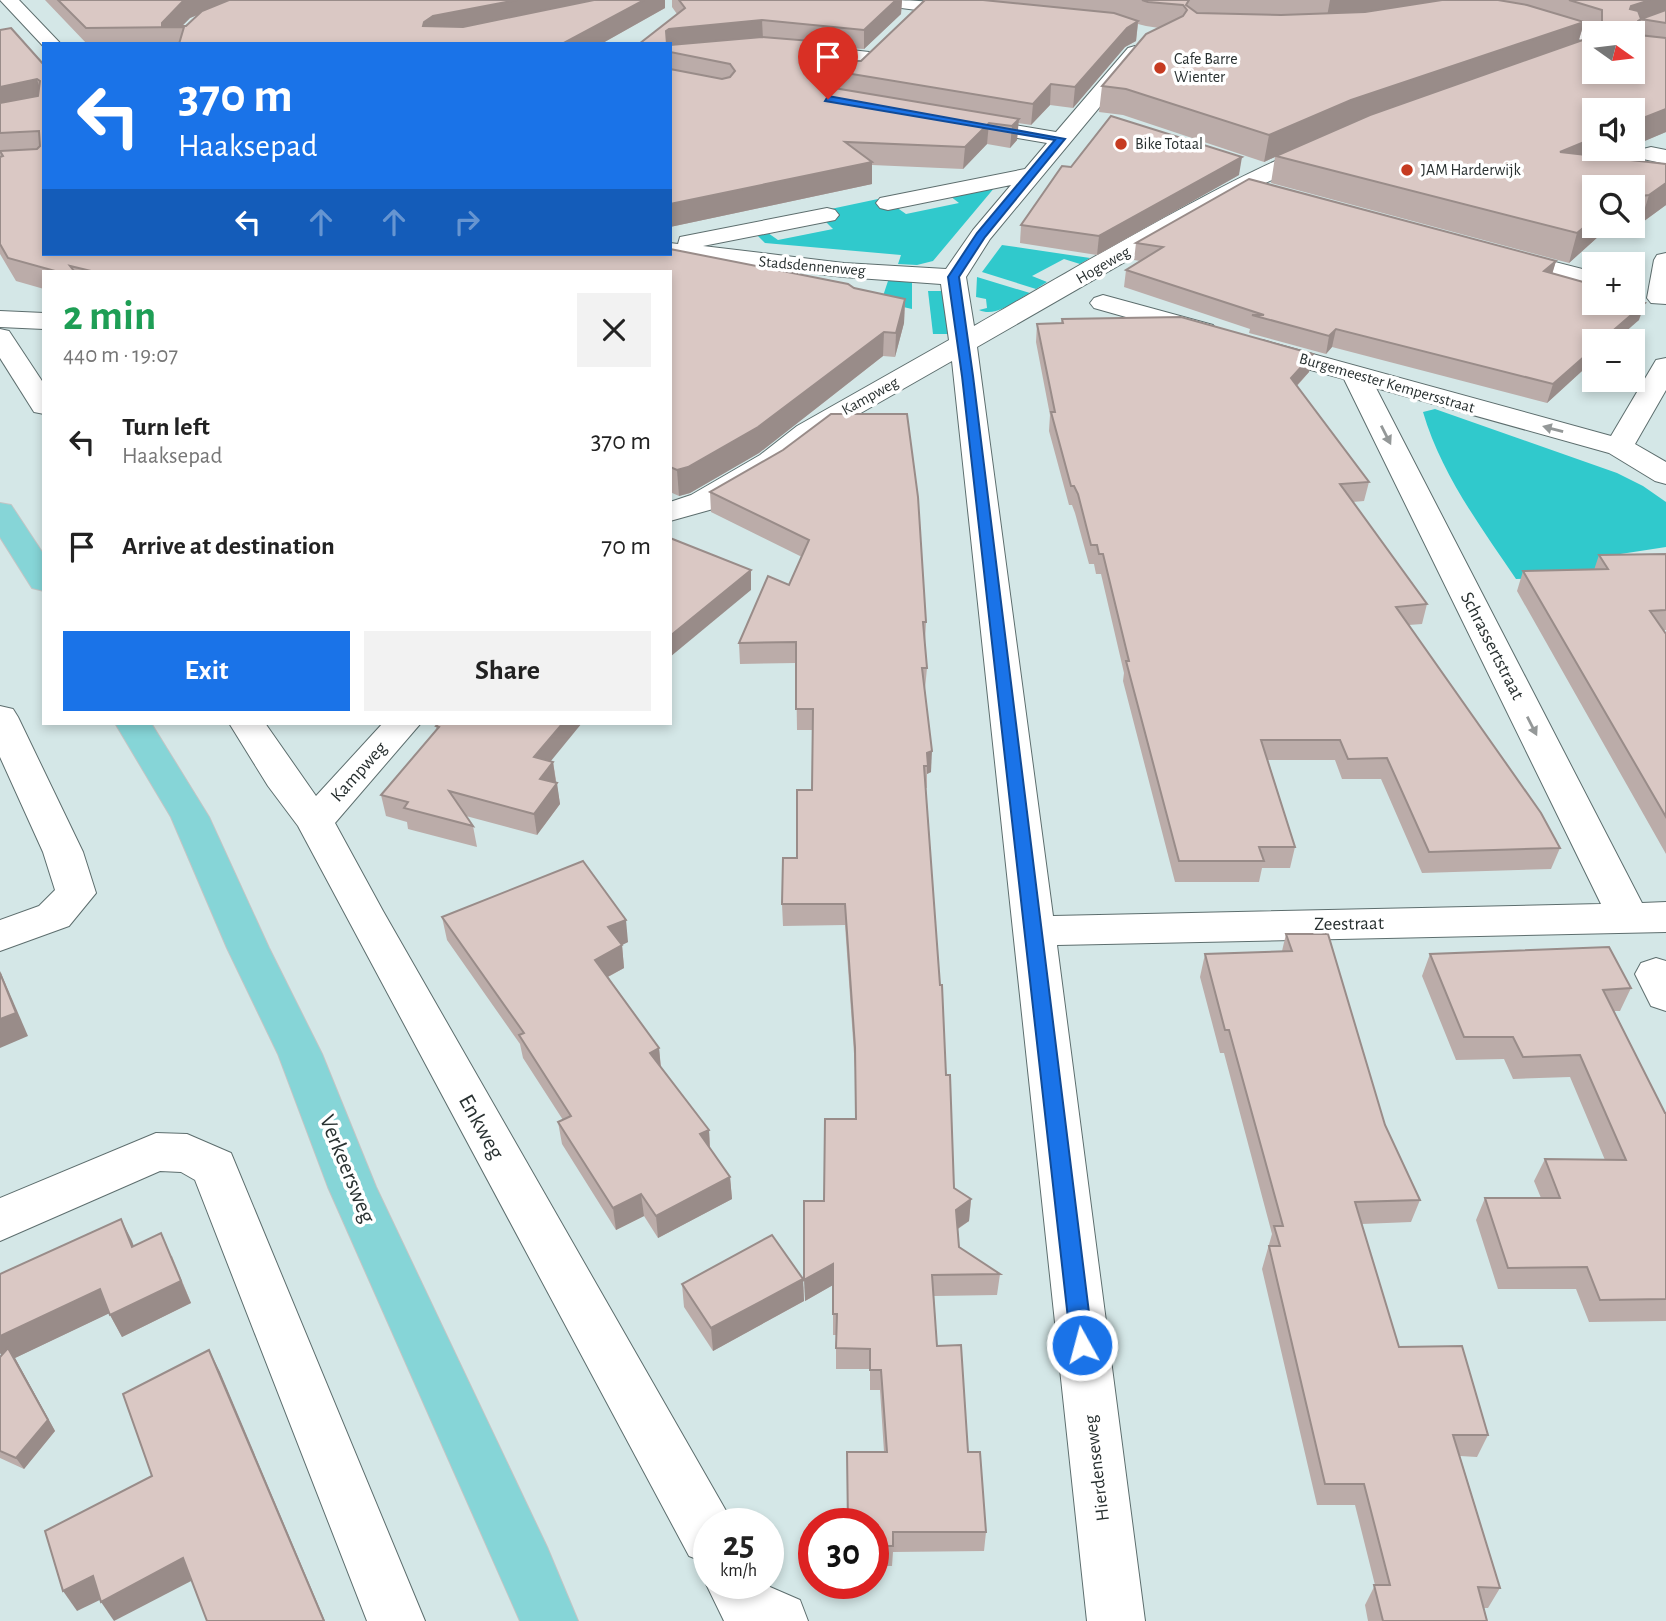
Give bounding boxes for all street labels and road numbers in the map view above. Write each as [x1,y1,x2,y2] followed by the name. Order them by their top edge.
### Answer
[1073,243,1133,287] street label: Hogeweg
[758,253,866,279] street label: Stadsdennenweg
[1298,350,1476,416] street label: Burgemeester Kempersstraat
[839,374,901,418] street label: Kampweg
[1457,589,1527,703] street label: Schrassertstraat
[327,738,391,806] street label: Kampweg
[1314,914,1384,934] street label: Zeestraat
[454,1091,508,1164] street label: Enkweg
[315,1112,379,1227] street label: Verkeersweg
[1081,1413,1113,1522] street label: Hierdenseweg

